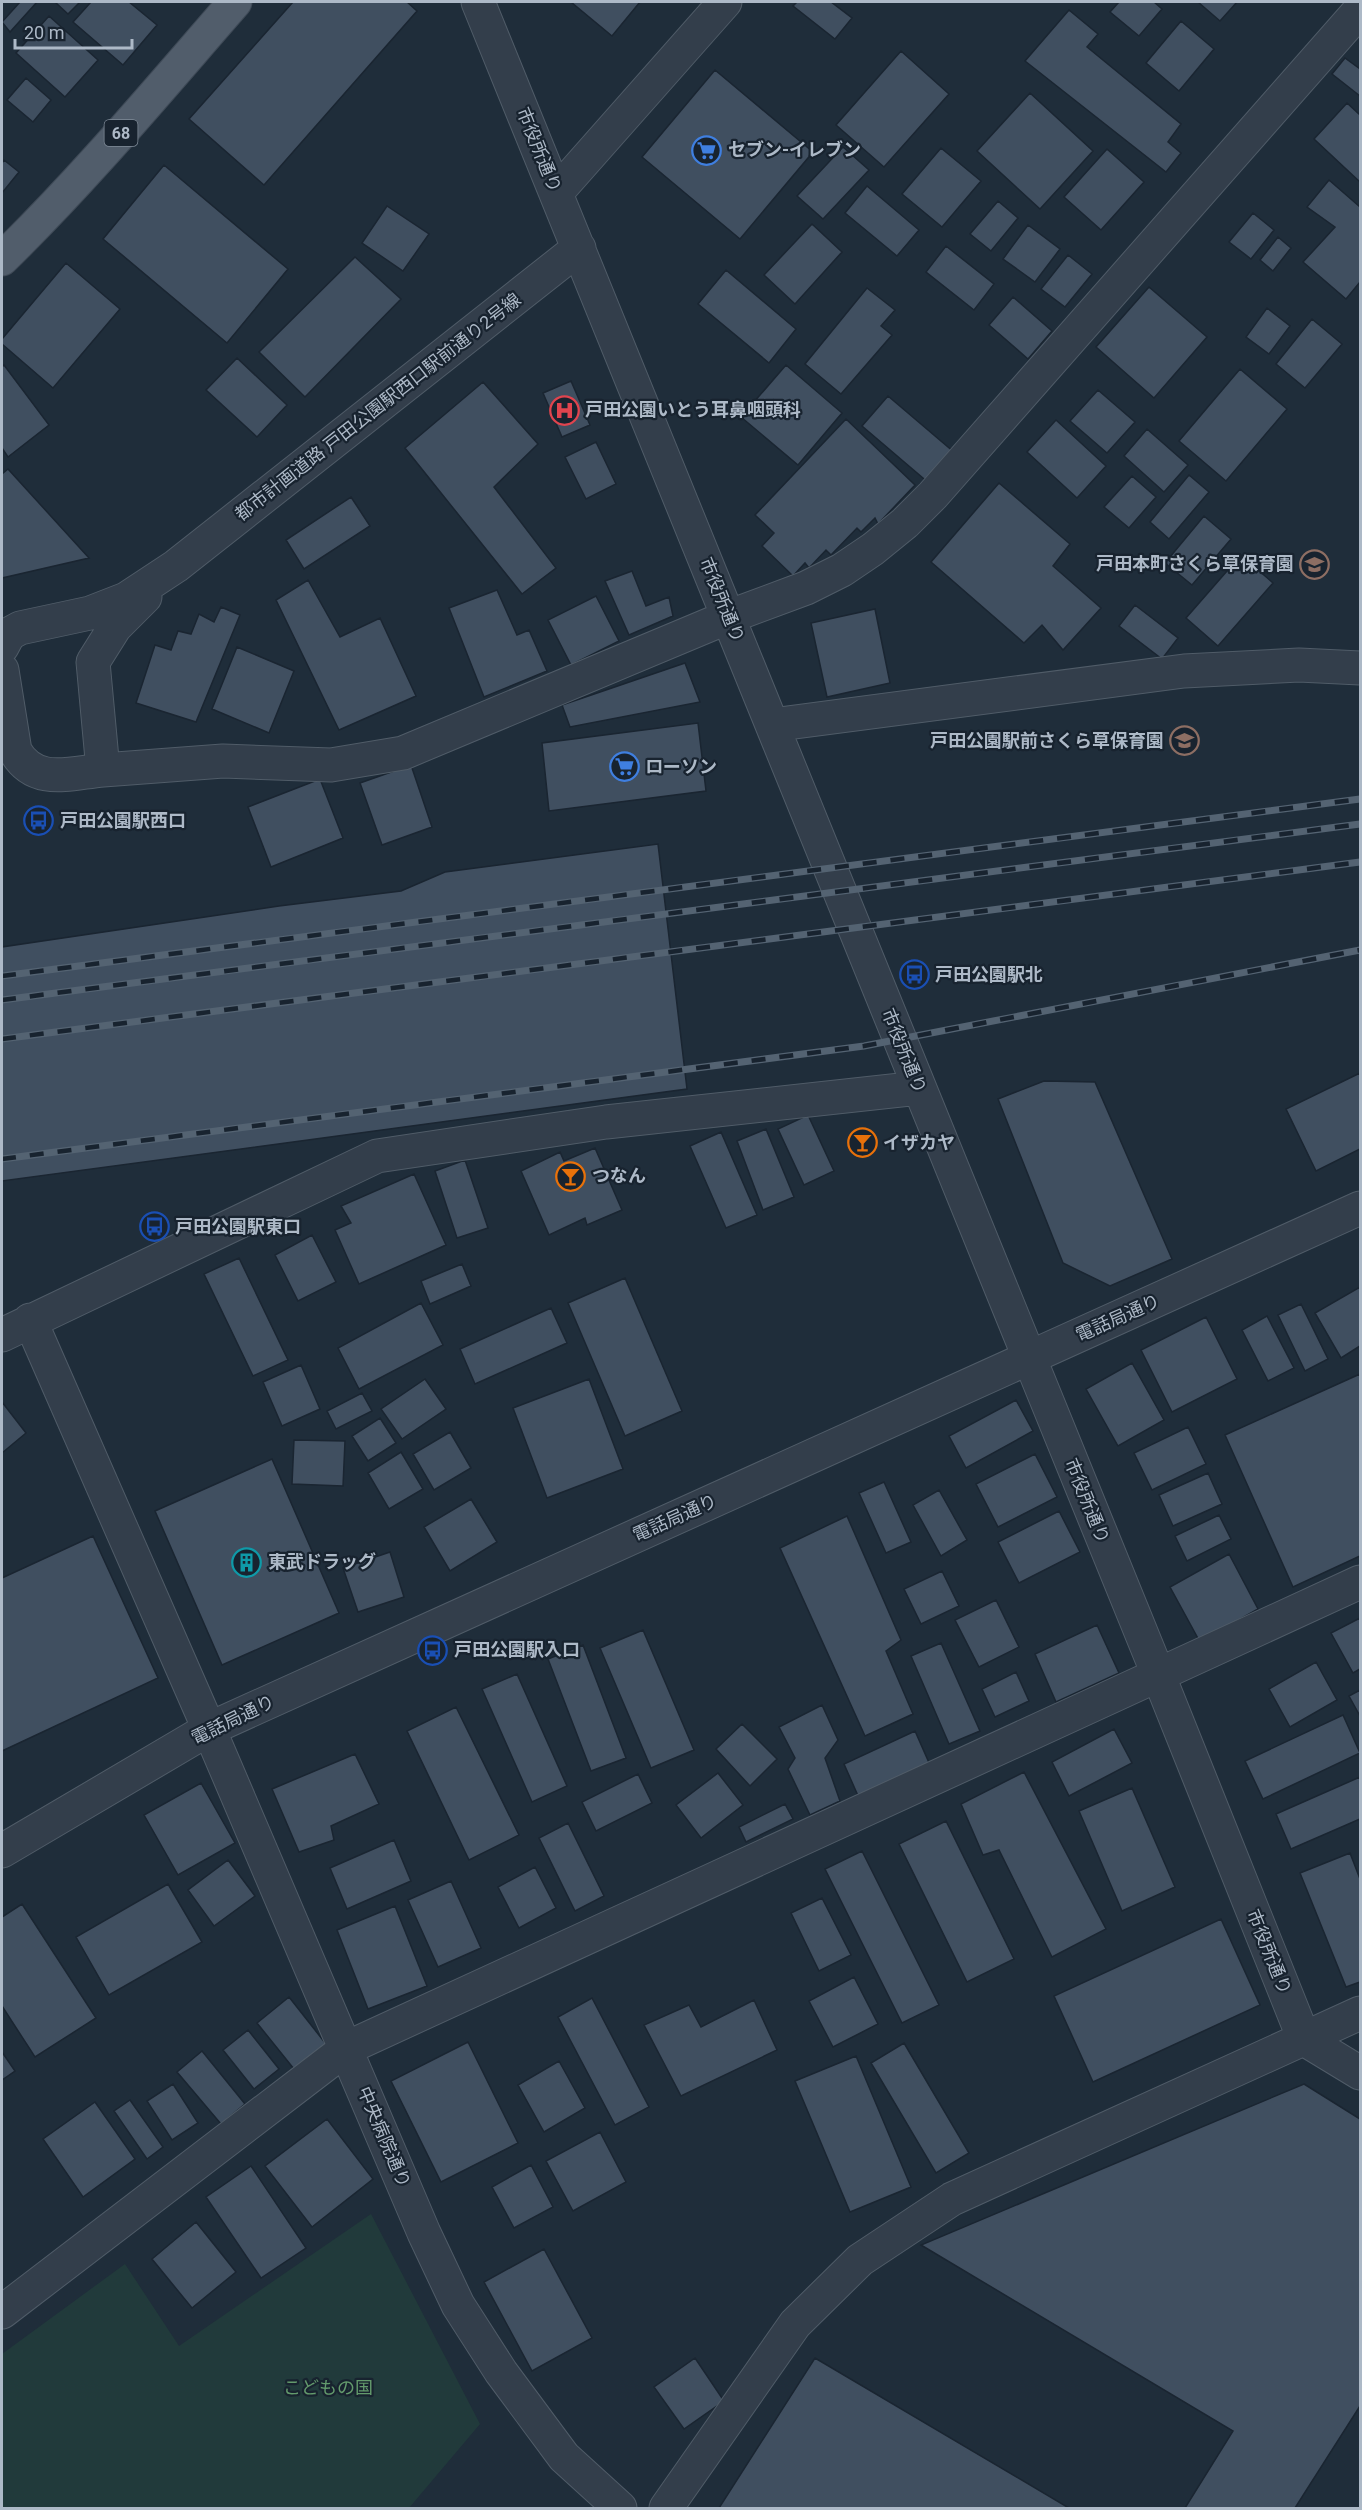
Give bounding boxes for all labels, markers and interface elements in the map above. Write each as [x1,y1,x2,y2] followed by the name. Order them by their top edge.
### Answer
[15,12,132,50] scale bar
[24,22,64,43] text: 20 m
[513,104,566,195] street label: 市役所通り
[104,120,138,146] road number: 68
[691,134,723,166] supermarket icon: セブン-イレブン
[728,139,861,160] place label: セブン-イレブン
[231,289,525,525] street label: 都市計画道路 戸田公園駅西口駅前通り2号線
[548,394,580,426] hospital icon: 戸田公園いとう耳鼻咽頭科
[585,399,801,420] place label: 戸田公園いとう耳鼻咽頭科
[1299,548,1331,580] school or university icon: 戸田本町さくら草保育園
[1096,553,1294,574] place label: 戸田本町さくら草保育園
[696,554,749,645] street label: 市役所通り
[1169,725,1201,757] school or university icon: 戸田公園駅前さくら草保育園
[930,730,1164,751] place label: 戸田公園駅前さくら草保育園
[608,751,640,783] supermarket icon: ローソン
[645,756,717,777] place label: ローソン
[23,805,55,837] bus stop icon: 戸田公園駅西口
[60,810,186,831] place label: 戸田公園駅西口
[898,959,930,991] bus stop icon: 戸田公園駅北
[935,964,1043,985] place label: 戸田公園駅北
[878,1005,931,1096] street label: 市役所通り
[846,1127,878,1159] bar icon: イザカヤ
[883,1132,955,1153] place label: イザカヤ
[555,1160,587,1192] bar icon: つなん
[592,1165,646,1186] place label: つなん
[138,1211,170,1243] bus stop icon: 戸田公園駅東口
[175,1216,301,1237] place label: 戸田公園駅東口
[1072,1290,1163,1345] street label: 電話局通り
[1061,1455,1114,1546] street label: 市役所通り
[629,1490,720,1545] street label: 電話局通り
[231,1546,263,1578] building icon: 東武ドラッグ
[268,1551,376,1572] place label: 東武ドラッグ
[417,1634,449,1666] bus stop icon: 戸田公園駅入口
[454,1639,580,1660] place label: 戸田公園駅入口
[188,1690,278,1749] street label: 電話局通り
[1243,1906,1296,1997] street label: 市役所通り
[354,2083,415,2191] street label: 中央病院通り
[283,2377,373,2398] park label: こどもの国

